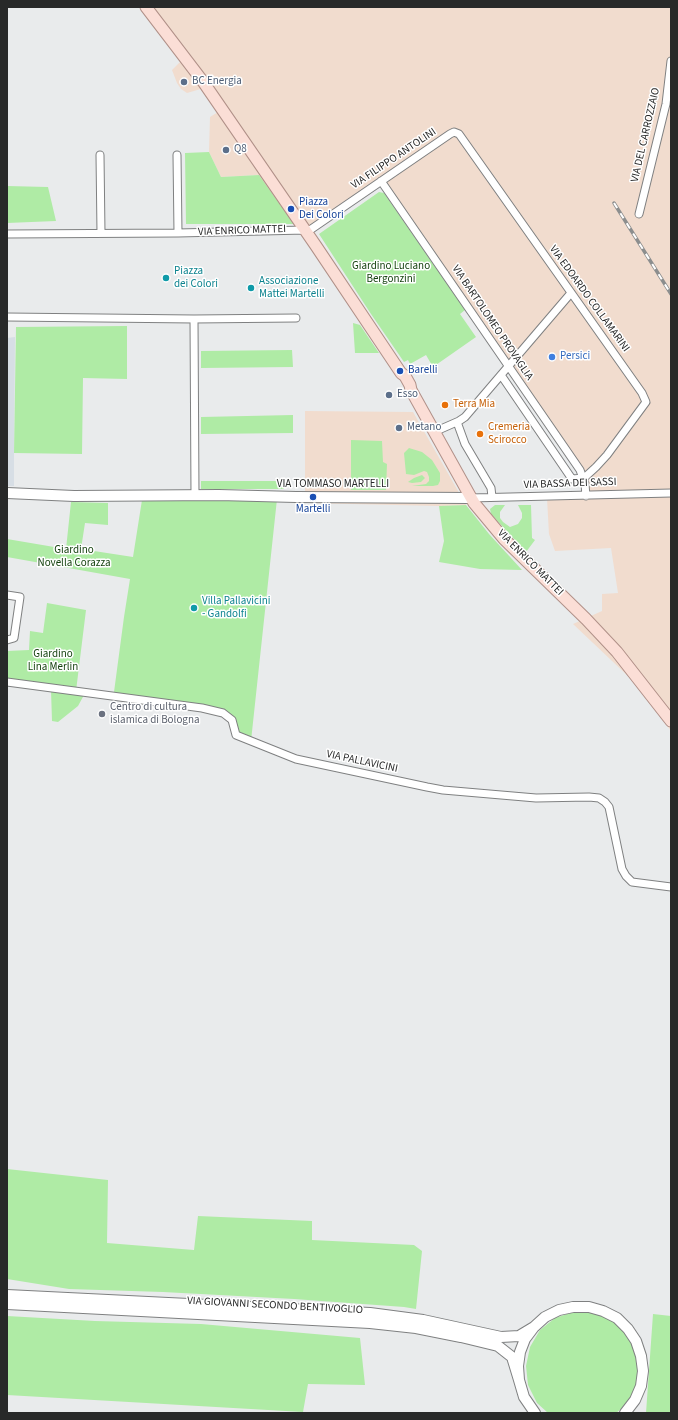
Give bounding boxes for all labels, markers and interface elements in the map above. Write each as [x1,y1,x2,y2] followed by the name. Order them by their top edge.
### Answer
[192,75,242,89] place label: BC Energia
[179,77,189,87] marker: BC Energia
[629,87,663,183] street label: VIA DEL CARROZZAIO
[349,126,439,192] street label: VIA FILIPPO ANTOLINI
[234,143,247,157] place label: Q8
[221,145,231,155] marker: Q8
[299,196,344,222] place label: Piazza Dei Colori
[286,204,296,214] marker: Piazza Dei Colori
[198,223,286,239] street label: VIA ENRICO MATTEI
[546,243,632,355] street label: VIA EDOARDO COLLAMARINI
[352,260,430,286] park label: Giardino Luciano Bergonzini
[449,263,535,383] street label: VIA BARTOLOMEO PROVAGLIA
[174,265,218,291] place label: Piazza dei Colori
[161,273,171,283] marker: Piazza dei Colori
[259,275,325,301] place label: Associazione Mattei Martelli
[246,283,256,293] marker: Associazione Mattei Martelli
[560,350,590,364] place label: Persici
[547,352,557,362] marker: Persici
[408,364,437,378] place label: Barelli
[395,366,405,376] marker: Barelli
[397,388,418,402] place label: Esso
[384,390,394,400] marker: Esso
[453,398,495,412] place label: Terra Mia
[440,400,450,410] marker: Terra Mia
[407,421,441,435] place label: Metano
[488,421,530,447] place label: Cremeria Scirocco
[394,423,404,433] marker: Metano
[475,429,485,439] marker: Cremeria Scirocco
[523,476,617,492] street label: VIA BASSA DEI SASSI
[277,478,389,492] street label: VIA TOMMASO MARTELLI
[308,492,318,502] marker: Martelli
[296,503,330,517] place label: Martelli
[494,527,566,599] street label: VIA ENRICO MATTEI
[38,544,110,570] park label: Giardino Novella Corazza
[202,595,270,621] place label: Villa Pallavicini - Gandolfi
[189,603,199,613] marker: Villa Pallavicini - Gandolfi
[28,648,78,674] park label: Giardino Lina Merlin
[110,701,199,727] place label: Centro di cultura islamica di Bologna
[97,709,107,719] marker: Centro di cultura islamica di Bologna
[325,748,399,776] street label: VIA PALLAVICINI
[187,1295,363,1317] street label: VIA GIOVANNI SECONDO BENTIVOGLIO

